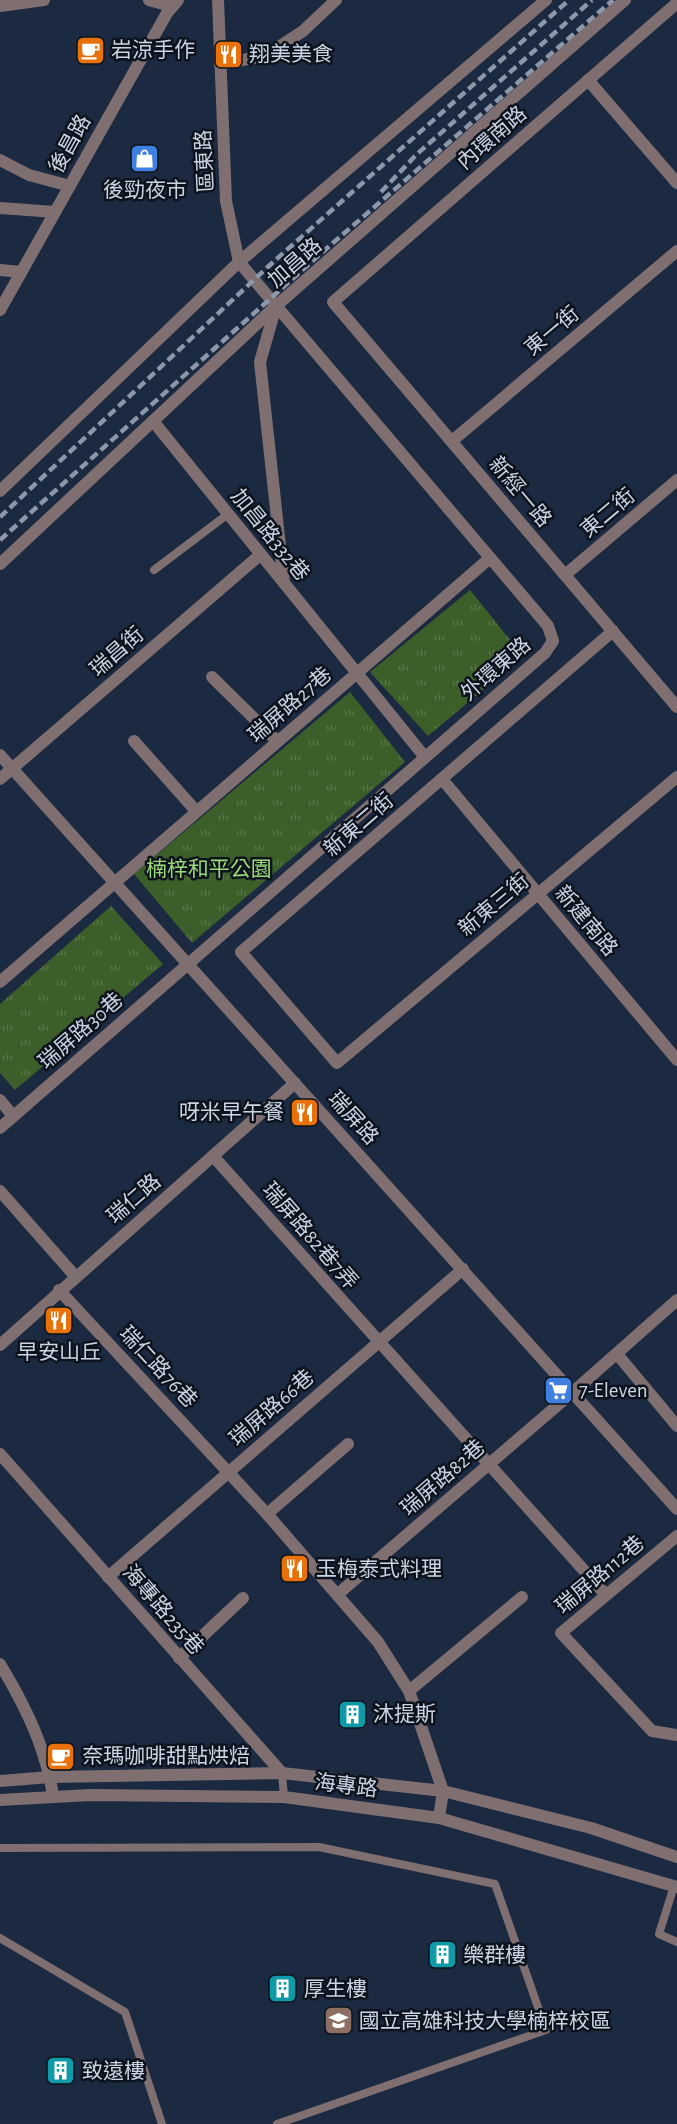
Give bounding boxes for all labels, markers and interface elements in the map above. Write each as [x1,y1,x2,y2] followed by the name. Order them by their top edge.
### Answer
[74,34,106,66] cafe icon: 岩涼手作
[212,38,244,70] restaurant icon: 翔美美食
[111,39,195,61] place label: 岩涼手作
[249,43,333,65] place label: 翔美美食
[453,102,531,173] street label: 內環南路
[45,111,94,177] street label: 後昌路
[192,129,217,193] street label: 區東路
[129,143,161,175] shop icon: 後勁夜市
[103,179,187,201] place label: 後勁夜市
[264,234,326,292] street label: 加昌路
[520,302,583,359] street label: 東一街
[485,452,556,531] street label: 新經一路
[576,484,639,541] street label: 東二街
[227,485,314,585] street label: 加昌路332巷
[86,623,148,681] street label: 瑞昌街
[457,633,535,704] street label: 外環東路
[244,663,335,746] street label: 瑞屏路27巷
[320,789,398,860] street label: 新東二街
[146,858,272,880] park label: 楠梓和平公園
[454,869,533,940] street label: 新東三街
[551,881,622,960] street label: 新建南路
[34,988,127,1073] street label: 瑞屏路30巷
[324,1087,383,1148] street label: 瑞屏路
[289,1096,321,1128] restaurant icon: 呀米早午餐
[179,1101,284,1123] place label: 呀米早午餐
[103,1170,165,1228] street label: 瑞仁路
[258,1178,362,1293] street label: 瑞屏路82巷7弄
[43,1305,75,1337] restaurant icon: 早安山丘
[115,1322,201,1412] street label: 瑞仁路76巷
[17,1341,101,1363] place label: 早安山丘
[225,1365,318,1450] street label: 瑞屏路66巷
[542,1374,574,1406] supermarket icon: 7-Eleven
[579,1380,648,1401] place label: 7-Eleven
[396,1435,489,1520] street label: 瑞屏路82巷
[551,1531,648,1618] street label: 瑞屏路112巷
[279,1553,311,1585] restaurant icon: 玉梅泰式料理
[316,1558,442,1580] place label: 玉梅泰式料理
[119,1561,208,1659] street label: 海專路235巷
[336,1698,368,1730] building icon: 沐提斯
[373,1703,436,1725] place label: 沐提斯
[45,1740,77,1772] cafe icon: 奈瑪咖啡甜點烘焙
[82,1745,250,1767] place label: 奈瑪咖啡甜點烘焙
[313,1771,379,1800] street label: 海專路
[426,1939,458,1971] building icon: 樂群樓
[463,1944,526,1966] place label: 樂群樓
[267,1973,299,2005] building icon: 厚生樓
[304,1978,367,2000] place label: 厚生樓
[322,2005,354,2037] school or university icon: 國立高雄科技大學楠梓校區
[359,2010,611,2032] place label: 國立高雄科技大學楠梓校區
[45,2055,77,2087] building icon: 致遠樓
[82,2060,145,2082] place label: 致遠樓

